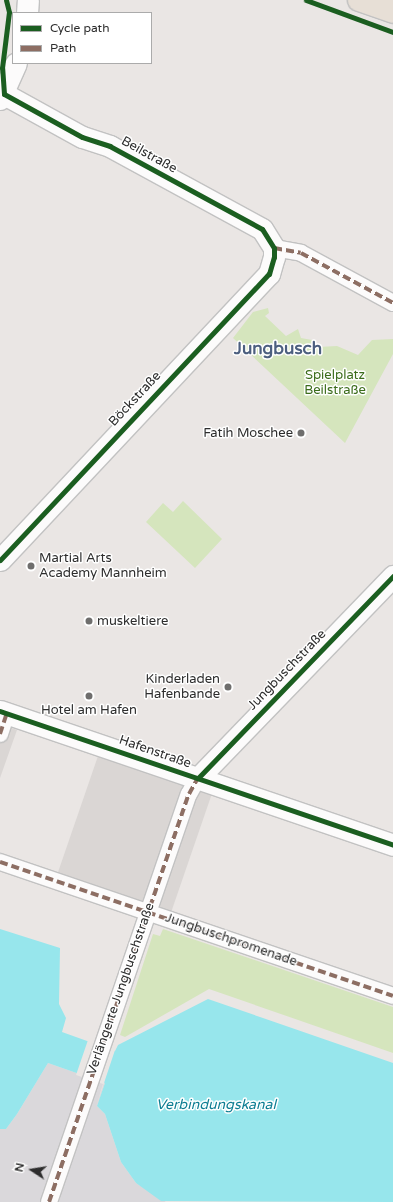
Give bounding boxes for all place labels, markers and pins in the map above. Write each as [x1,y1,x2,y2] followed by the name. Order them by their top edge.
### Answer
[203,425,293,441] place label: Fatih Moschee
[296,428,306,438] marker: Fatih Moschee
[39,551,167,582] place label: Martial Arts Academy Mannheim
[26,561,36,571] marker: Martial Arts Academy Mannheim
[97,613,168,629] place label: muskeltiere
[84,616,94,626] marker: muskeltiere
[144,672,220,703] place label: Kinderladen Hafenbande
[223,682,233,692] marker: Kinderladen Hafenbande
[84,691,94,701] marker: Hotel am Hafen
[41,702,137,718] place label: Hotel am Hafen

